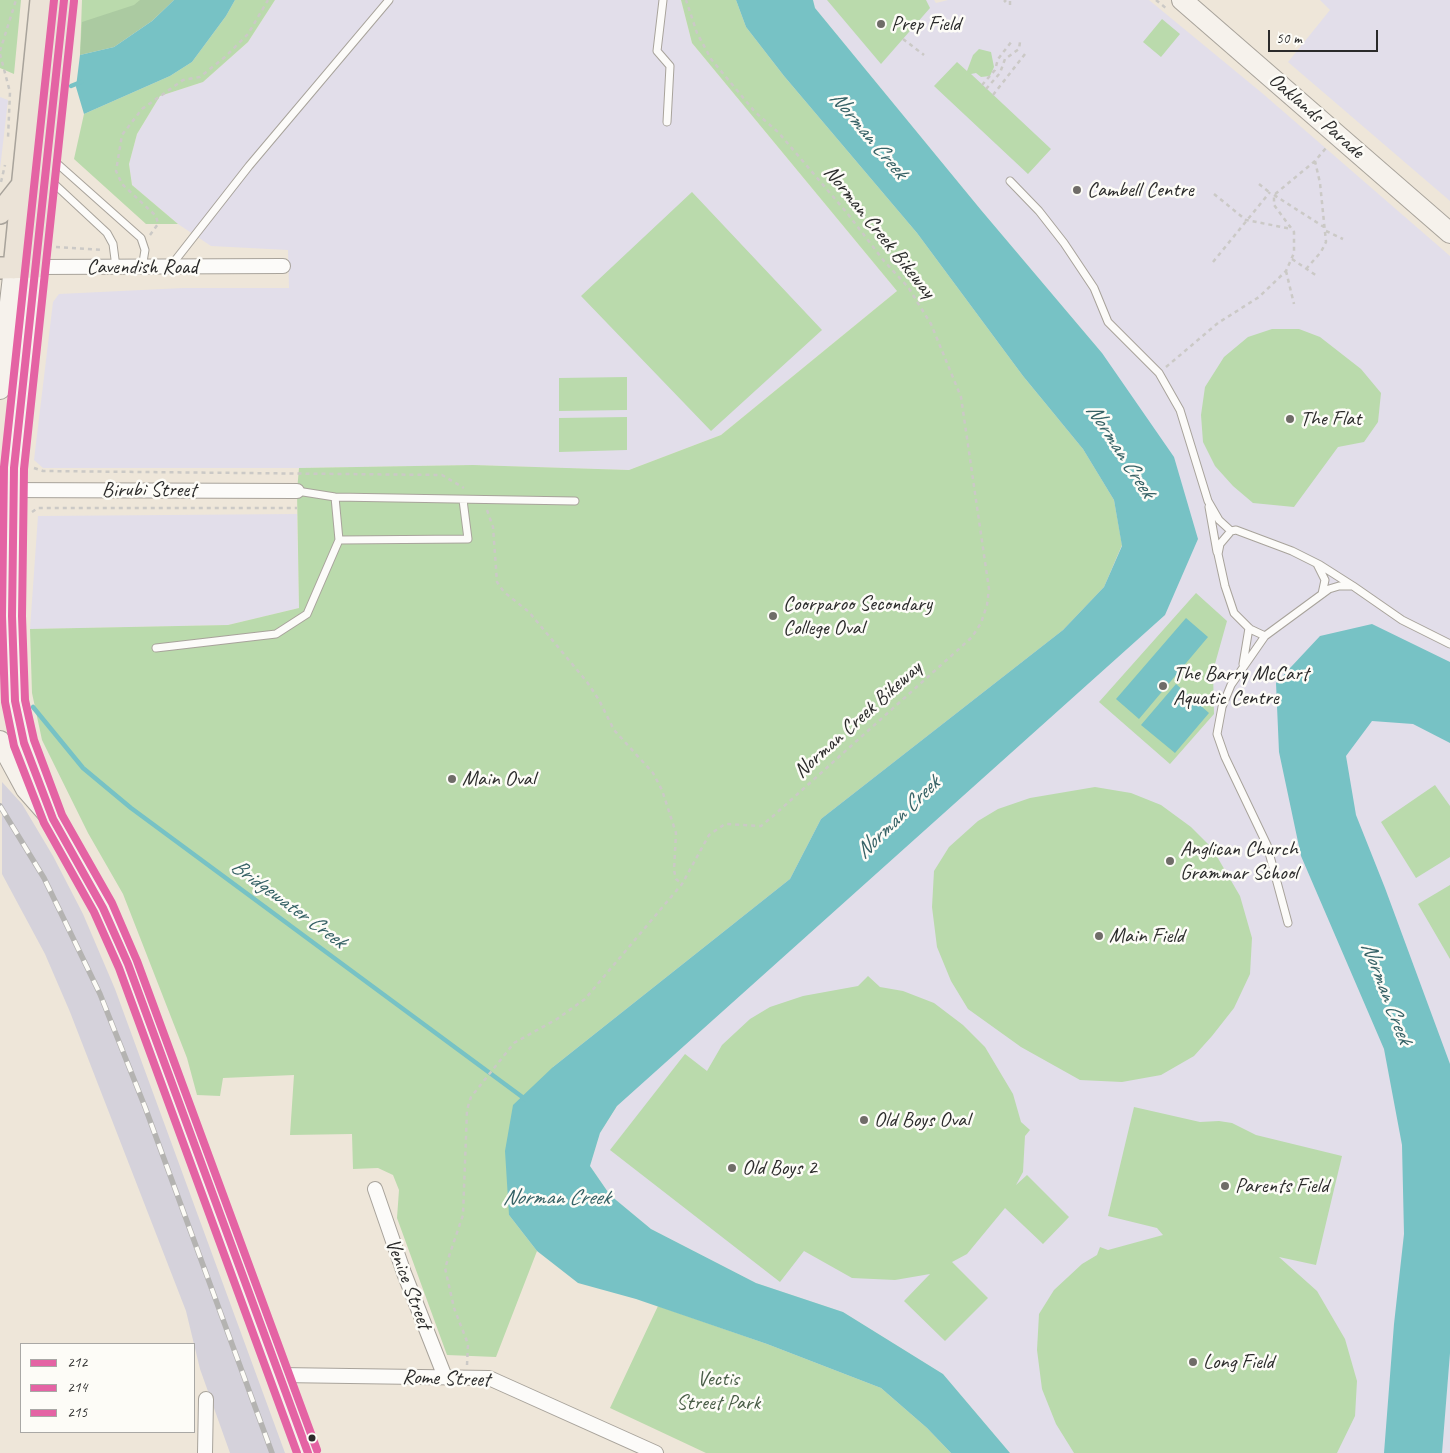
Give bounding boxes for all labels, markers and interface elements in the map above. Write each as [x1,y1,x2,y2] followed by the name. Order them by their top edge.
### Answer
[891,11,960,37] place label: Prep Field
[875,18,887,30] marker: Prep Field
[1270,20,1380,52] scale bar
[1276,29,1302,48] text: 50 m
[1263,68,1369,164] street label: Oaklands Parade
[823,86,913,184] water label: Norman Creek
[818,161,940,303] street label: Norman Creek Bikeway
[1087,177,1194,203] place label: Cambell Centre
[1071,184,1083,196] marker: Cambell Centre
[86,254,198,280] street label: Cavendish Road
[1080,399,1160,503] water label: Norman Creek
[1300,406,1361,432] place label: The Flat
[1284,413,1296,425] marker: The Flat
[102,477,196,503] street label: Birubi Street
[783,591,932,641] place label: Coorparoo Secondary College Oval
[767,610,779,622] marker: Coorparoo Secondary College Oval
[789,656,927,784] street label: Norman Creek Bikeway
[1173,661,1309,711] place label: The Barry McCart Aquatic Centre
[1157,680,1169,692] marker: The Barry McCart Aquatic Centre
[462,766,535,792] place label: Main Oval
[850,771,946,865] water label: Norman Creek
[446,773,458,785] marker: Main Oval
[1180,836,1298,886] place label: Anglican Church Grammar School
[225,853,351,955] water label: Bridgewater Creek
[1164,855,1176,867] marker: Anglican Church Grammar School
[1109,923,1184,949] place label: Main Field
[1093,930,1105,942] marker: Main Field
[1355,938,1417,1048] water label: Norman Creek
[874,1107,970,1133] place label: Old Boys Oval
[858,1114,870,1126] marker: Old Boys Oval
[742,1155,817,1181] place label: Old Boys 2
[726,1162,738,1174] marker: Old Boys 2
[1235,1173,1328,1199] place label: Parents Field
[1219,1180,1231,1192] marker: Parents Field
[502,1185,610,1211] water label: Norman Creek
[379,1235,437,1333] street label: Venice Street
[20,1343,195,1433] legend
[1203,1349,1274,1375] place label: Long Field
[67,1353,87,1372] text: 212
[1187,1356,1199,1368] marker: Long Field
[402,1365,490,1393] street label: Rome Street
[676,1366,760,1416] park label: Vectis Street Park
[67,1378,87,1397] text: 214
[67,1403,87,1422] text: 215
[307,1433,317,1443] unlabelled marker

